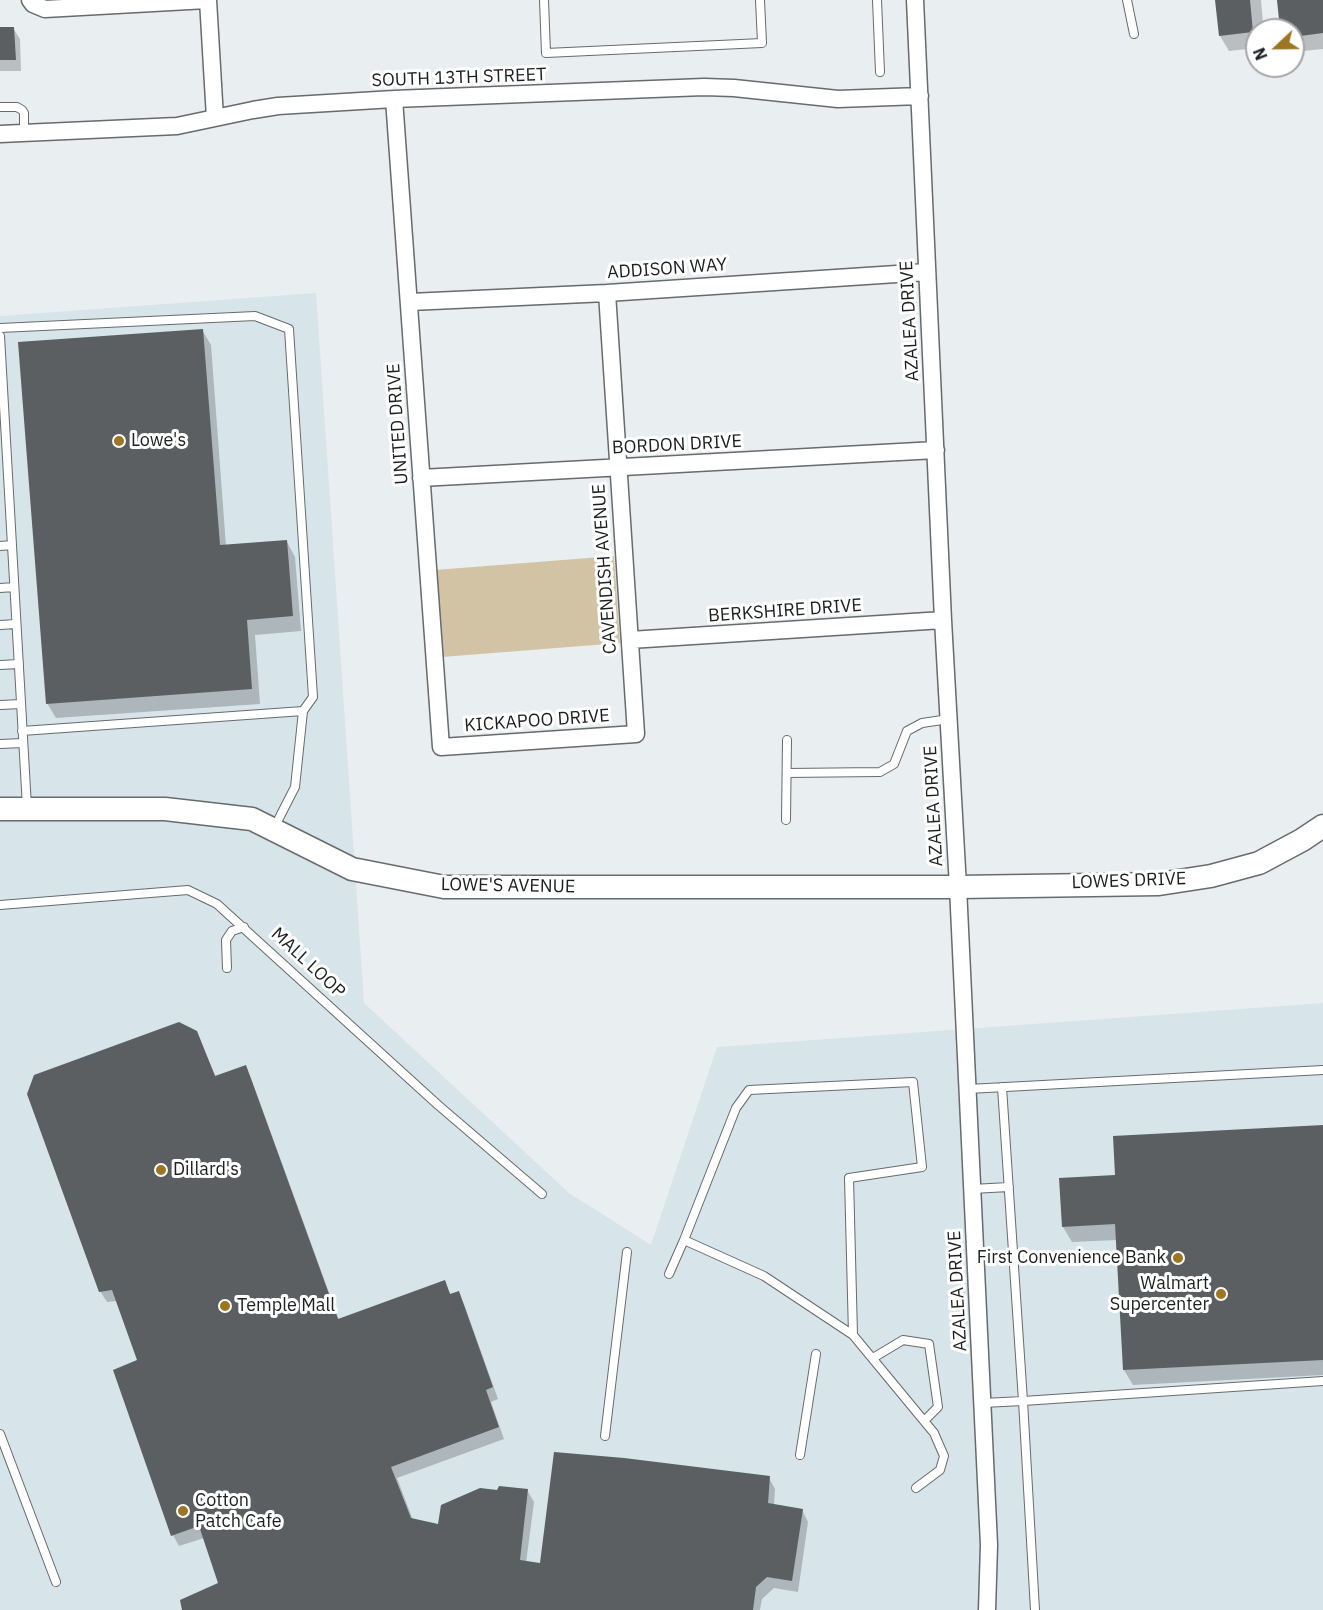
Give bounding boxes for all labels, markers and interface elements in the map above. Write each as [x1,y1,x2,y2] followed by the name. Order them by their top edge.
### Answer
[1245,18,1305,78] north arrow
[1249,45,1272,63] text: N
[371,64,547,92] street label: SOUTH 13TH STREET
[606,254,728,284] street label: ADDISON WAY
[896,260,924,382] street label: AZALEA DRIVE
[383,363,413,485] street label: UNITED DRIVE
[131,430,186,452] place label: Lowe's
[611,431,743,459] street label: BORDON DRIVE
[112,434,126,448] marker: Lowe's
[588,483,622,655] street label: CAVENDISH AVENUE
[707,595,863,627] street label: BERKSHIRE DRIVE
[464,705,610,737] street label: KICKAPOO DRIVE
[920,745,948,867] street label: AZALEA DRIVE
[1071,868,1187,894] street label: LOWES DRIVE
[441,874,575,898] street label: LOWE'S AVENUE
[267,923,349,1003] street label: MALL LOOP
[173,1159,239,1181] place label: Dillard's
[154,1163,168,1177] marker: Dillard's
[944,1230,972,1352] street label: AZALEA DRIVE
[977,1247,1166,1269] place label: First Convenience Bank
[1171,1251,1185,1265] marker: First Convenience Bank
[1110,1273,1209,1316] place label: Walmart Supercenter
[1214,1287,1228,1301] marker: Walmart Supercenter
[237,1295,335,1317] place label: Temple Mall
[218,1299,232,1313] marker: Temple Mall
[195,1490,282,1532] place label: Cotton Patch Cafe
[176,1504,190,1518] marker: Cotton Patch Cafe

